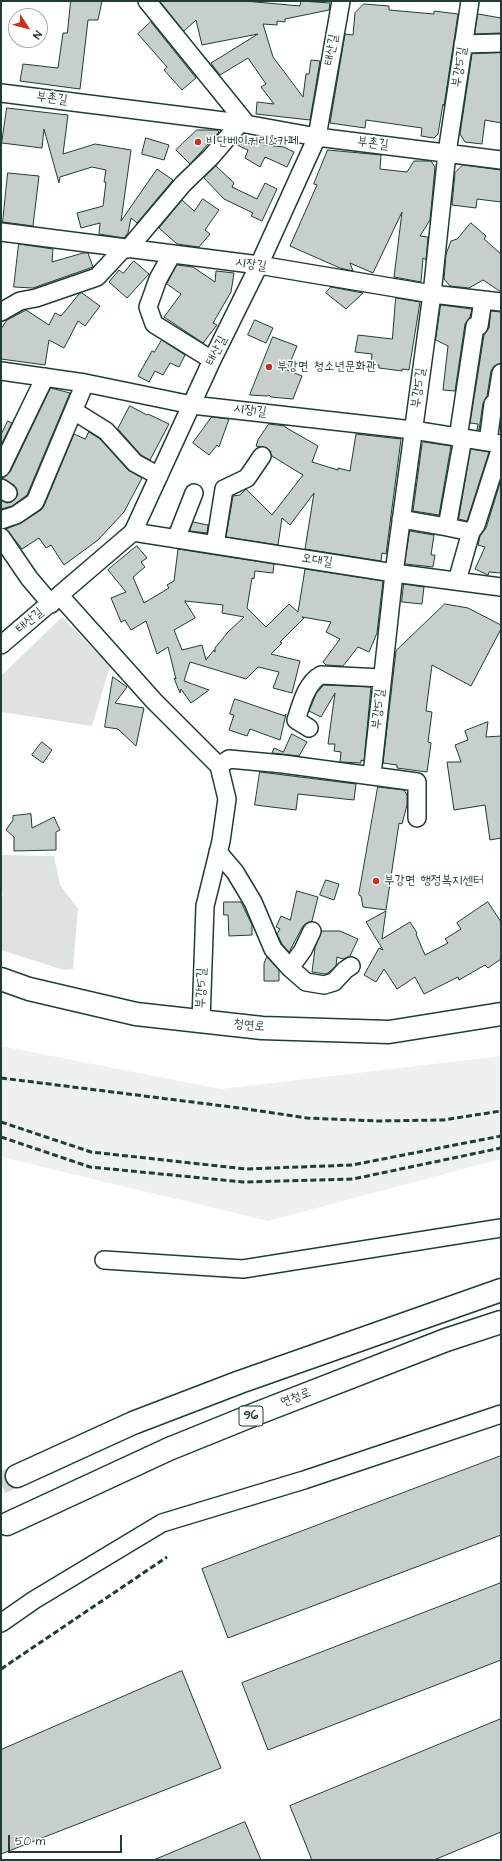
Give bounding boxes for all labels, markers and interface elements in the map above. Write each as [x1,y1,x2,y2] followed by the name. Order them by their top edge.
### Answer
[8,8,48,48] north arrow
[29,28,45,42] text: N
[322,33,342,67] street label: 태산길
[449,46,471,88] street label: 부강5길
[35,89,69,109] street label: 부촌길
[206,134,298,150] place label: 비단베이커리&카페
[356,134,390,154] street label: 부촌길
[193,137,203,147] marker: 비단베이커리&카페
[234,255,268,275] street label: 시장길
[203,333,231,369] street label: 태산길
[277,359,376,375] place label: 부강면 청소년문화관
[264,362,274,372] marker: 부강면 청소년문화관
[408,367,430,409] street label: 부강5길
[233,401,267,421] street label: 시장1길
[300,551,334,571] street label: 오대길
[13,605,47,637] street label: 태산길
[369,688,389,730] street label: 부강5길
[384,873,483,889] place label: 부강면 행정복지센터
[371,876,381,886] marker: 부강면 행정복지센터
[193,967,211,1009] street label: 부강5길
[233,1017,265,1035] street label: 청연로
[279,1385,313,1411] street label: 연청로
[239,1406,263,1426] road number: 96
[10,1827,124,1853] scale bar
[15,1833,45,1850] text: 50 m

